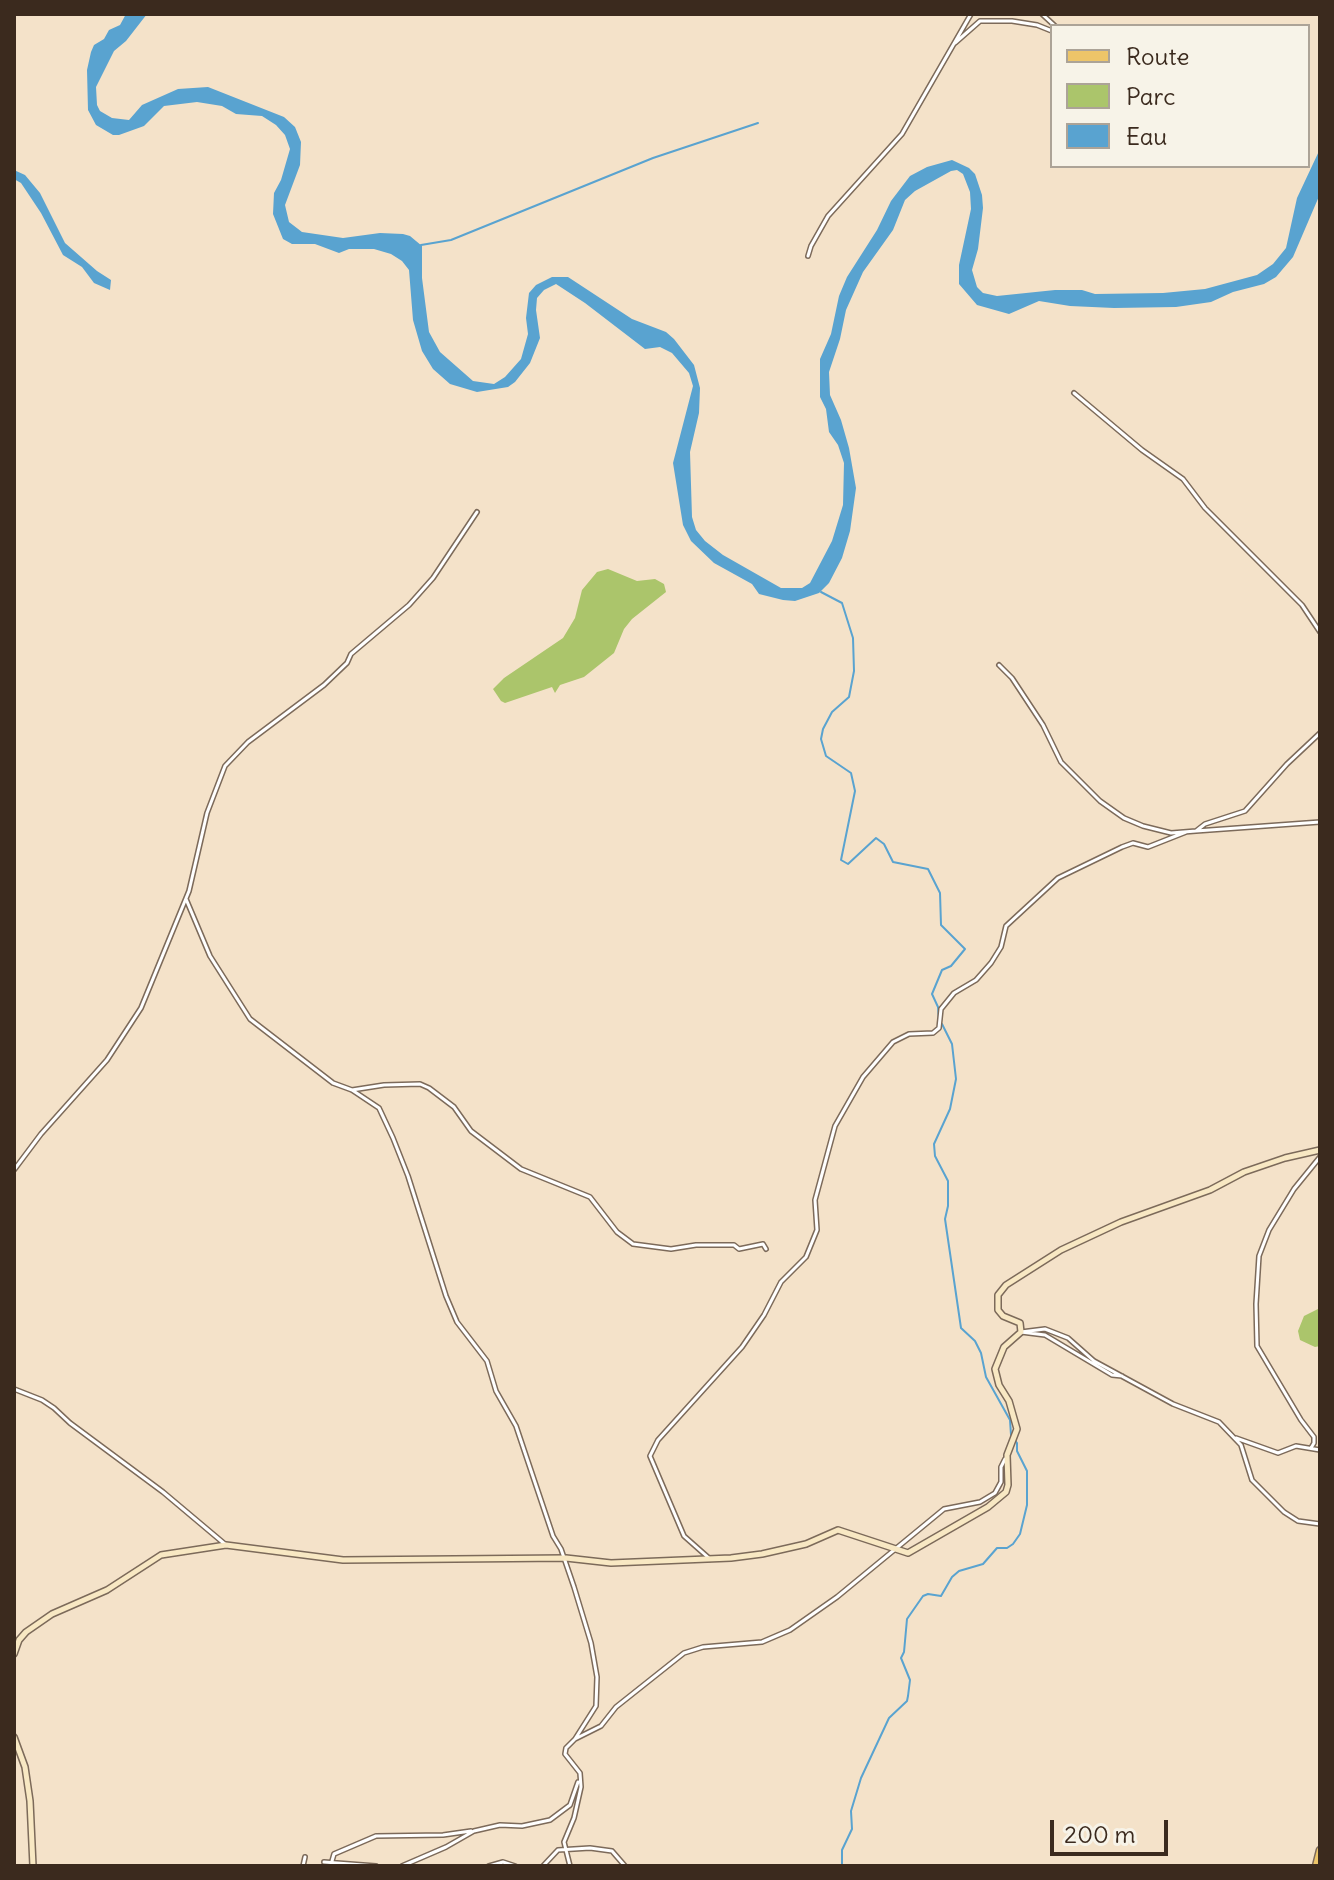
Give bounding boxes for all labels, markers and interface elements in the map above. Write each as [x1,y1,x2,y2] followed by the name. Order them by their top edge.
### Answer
[1050,24,1310,168] legend
[1126,41,1189,71] text: Route
[1126,81,1175,111] text: Parc
[1126,121,1167,151] text: Eau
[1054,1804,1172,1854] scale bar
[1064,1819,1136,1849] text: 200 m

